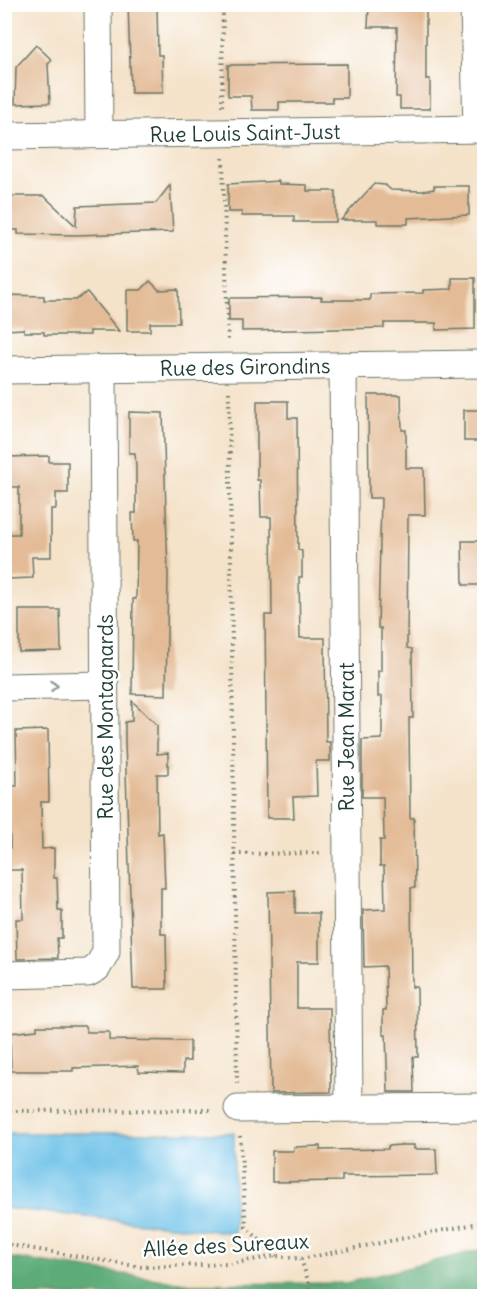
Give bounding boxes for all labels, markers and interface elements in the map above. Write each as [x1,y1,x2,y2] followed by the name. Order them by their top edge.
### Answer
[149,118,341,148] street label: Rue Louis Saint-Just
[159,352,331,382] street label: Rue des Girondins
[92,614,119,820] street label: Rue des Montagnards
[333,662,360,812] street label: Rue Jean Marat
[50,680,59,692] one-way arrow
[142,1227,310,1263] street label: Allée des Sureaux

